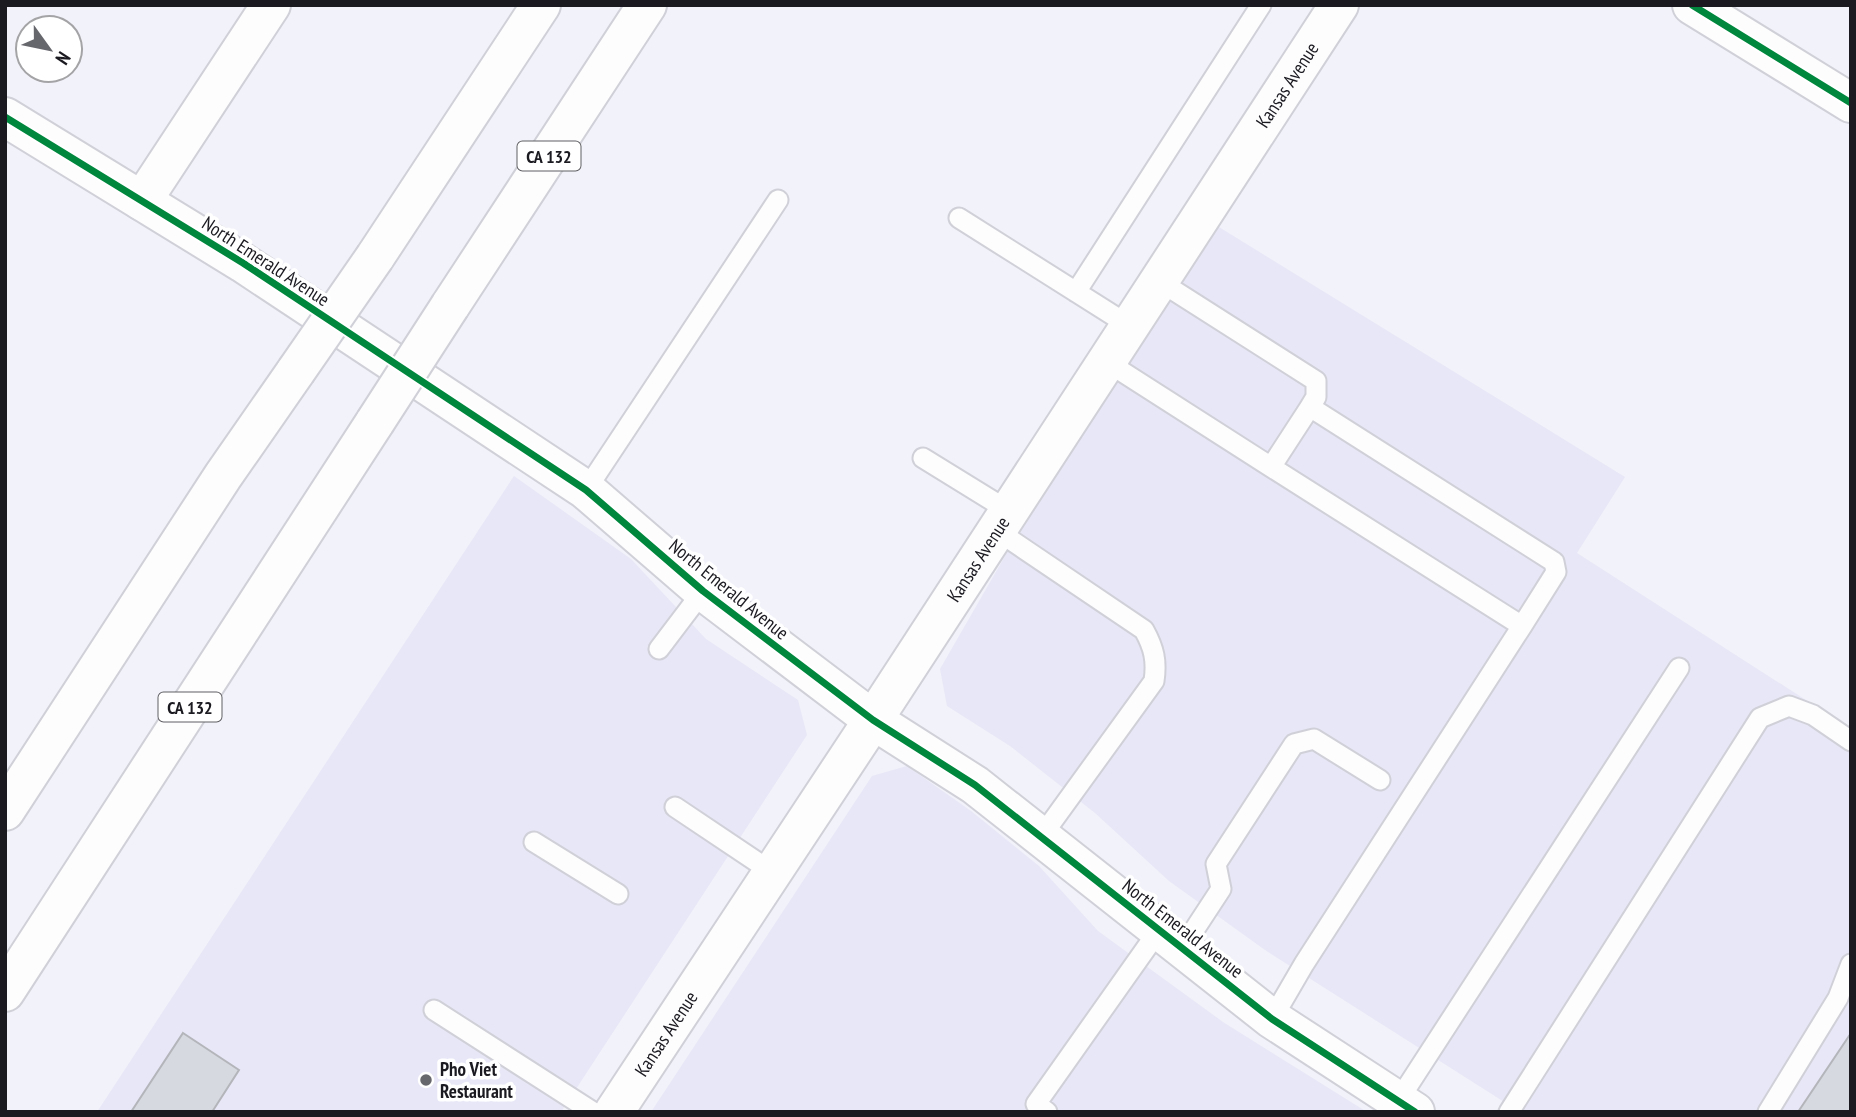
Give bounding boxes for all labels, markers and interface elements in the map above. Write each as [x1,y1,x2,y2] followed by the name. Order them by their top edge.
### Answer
[14,14,84,84] north arrow
[1250,38,1324,132] street label: Kansas Avenue
[50,47,76,69] text: N
[518,141,580,170] road number: CA 132
[198,211,334,311] street label: North Emerald Avenue
[941,512,1015,606] street label: Kansas Avenue
[664,533,794,645] street label: North Emerald Avenue
[158,692,222,722] road number: CA 132
[1118,873,1248,983] street label: North Emerald Avenue
[629,986,703,1081] street label: Kansas Avenue
[440,1057,513,1103] place label: Pho Viet Restaurant
[418,1072,434,1088] marker: Pho Viet Restaurant

